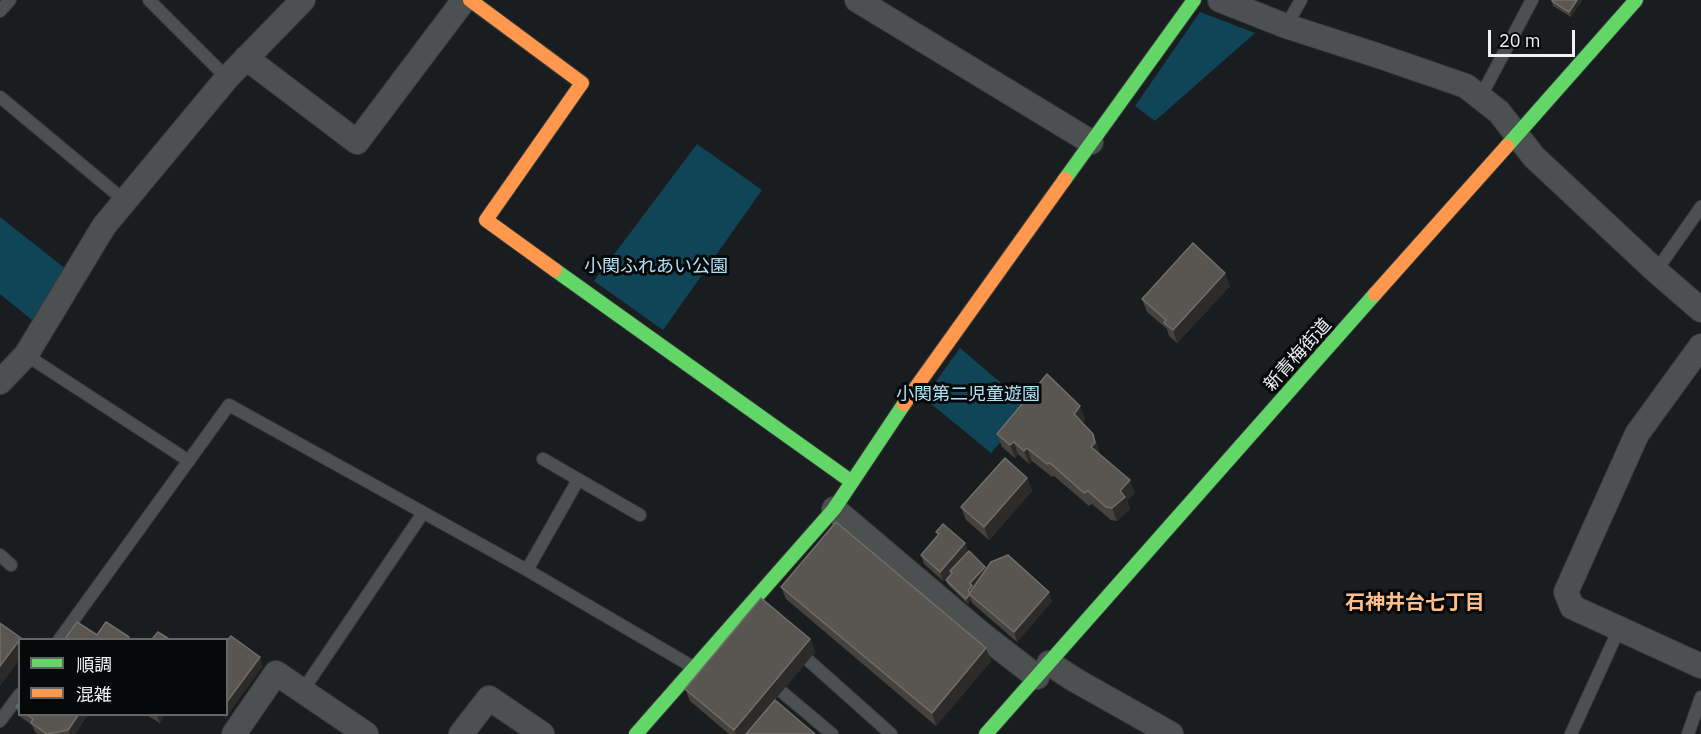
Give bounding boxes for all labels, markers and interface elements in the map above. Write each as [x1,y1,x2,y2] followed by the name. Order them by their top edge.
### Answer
[1491,18,1578,56] scale bar
[1499,29,1541,52] text: 20 m
[584,256,728,278] park label: 小関ふれあい公園
[1260,314,1336,396] street label: 新青梅街道
[896,384,1040,406] park label: 小関第二児童遊園
[1345,591,1485,615] district label: 石神井台七丁目
[18,638,228,716] legend
[76,653,112,676] text: 順調
[76,683,112,706] text: 混雑

